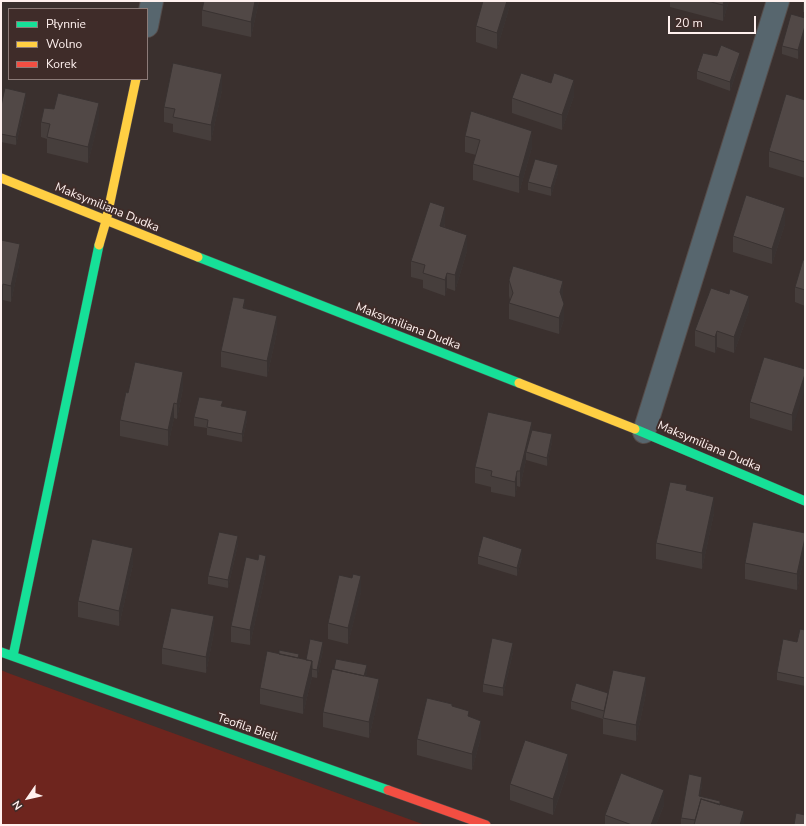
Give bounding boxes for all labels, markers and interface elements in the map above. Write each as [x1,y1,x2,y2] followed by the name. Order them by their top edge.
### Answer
[8,8,148,80] legend
[670,8,758,34] scale bar
[675,15,703,31] text: 20 m
[46,16,86,32] text: Płynnie
[46,36,82,52] text: Wolno
[46,56,77,72] text: Korek
[53,180,161,236] street label: Maksymiliana Dudka
[353,300,463,354] street label: Maksymiliana Dudka
[655,419,763,475] street label: Maksymiliana Dudka
[215,711,279,745] street label: Teofila Bieli
[8,778,48,818] north arrow
[9,797,26,813] text: N

